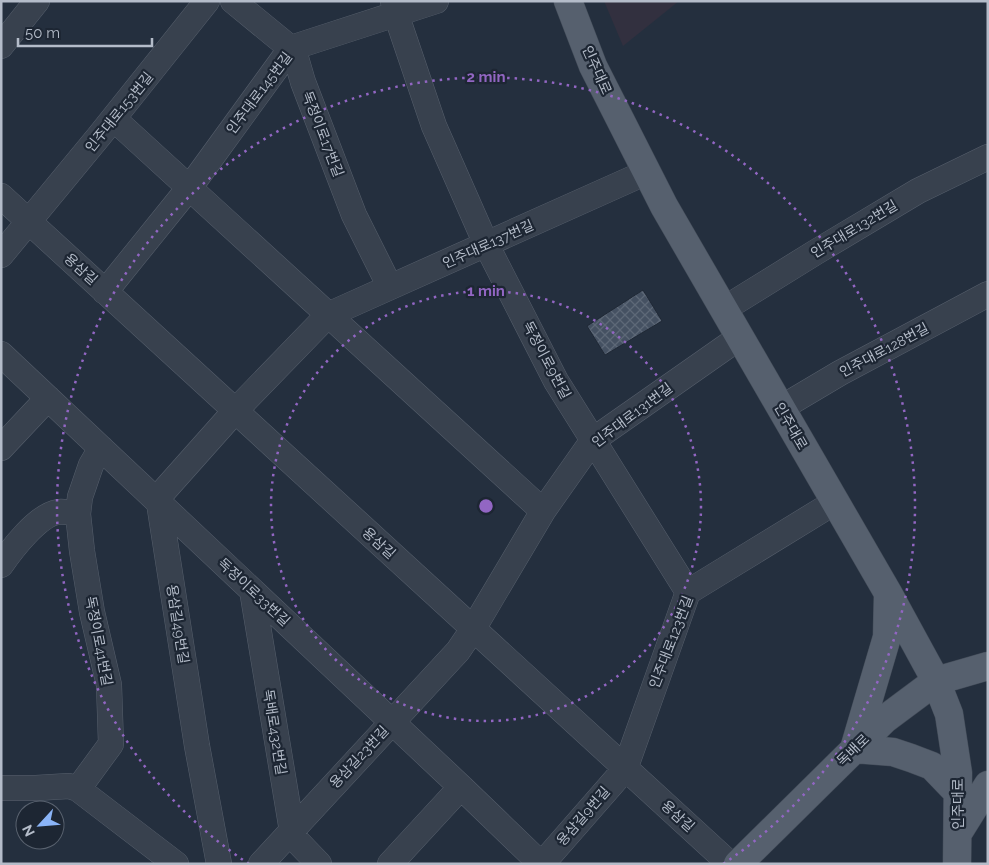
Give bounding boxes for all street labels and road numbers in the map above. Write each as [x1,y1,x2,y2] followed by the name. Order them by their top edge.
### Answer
[579,43,615,97] street label: 인주대로
[223,49,295,137] street label: 인주대로145번길
[82,69,156,155] street label: 인주대로153번길
[299,89,347,179] street label: 독정이로17번길
[808,197,900,261] street label: 인주대로132번길
[440,217,536,271] street label: 인주대로137번길
[61,250,101,288] street label: 용삼길
[520,319,574,401] street label: 독정이로9번길
[837,320,931,380] street label: 인주대로128번길
[589,379,675,451] street label: 인주대로131번길
[771,400,811,452] street label: 인주대로
[359,524,399,562] street label: 용삼길
[215,555,293,629] street label: 독정이로33번길
[164,583,192,665] street label: 용삼길49번길
[646,593,696,691] street label: 인주대로123번길
[82,595,116,687] street label: 독정이로41번길
[260,688,290,776] street label: 독배로432번길
[326,723,392,791] street label: 용삼길23번길
[834,731,873,769] street label: 독배로
[950,778,966,830] street label: 인주대로
[553,783,613,849] street label: 용삼길9번길
[658,797,698,835] street label: 용삼길

